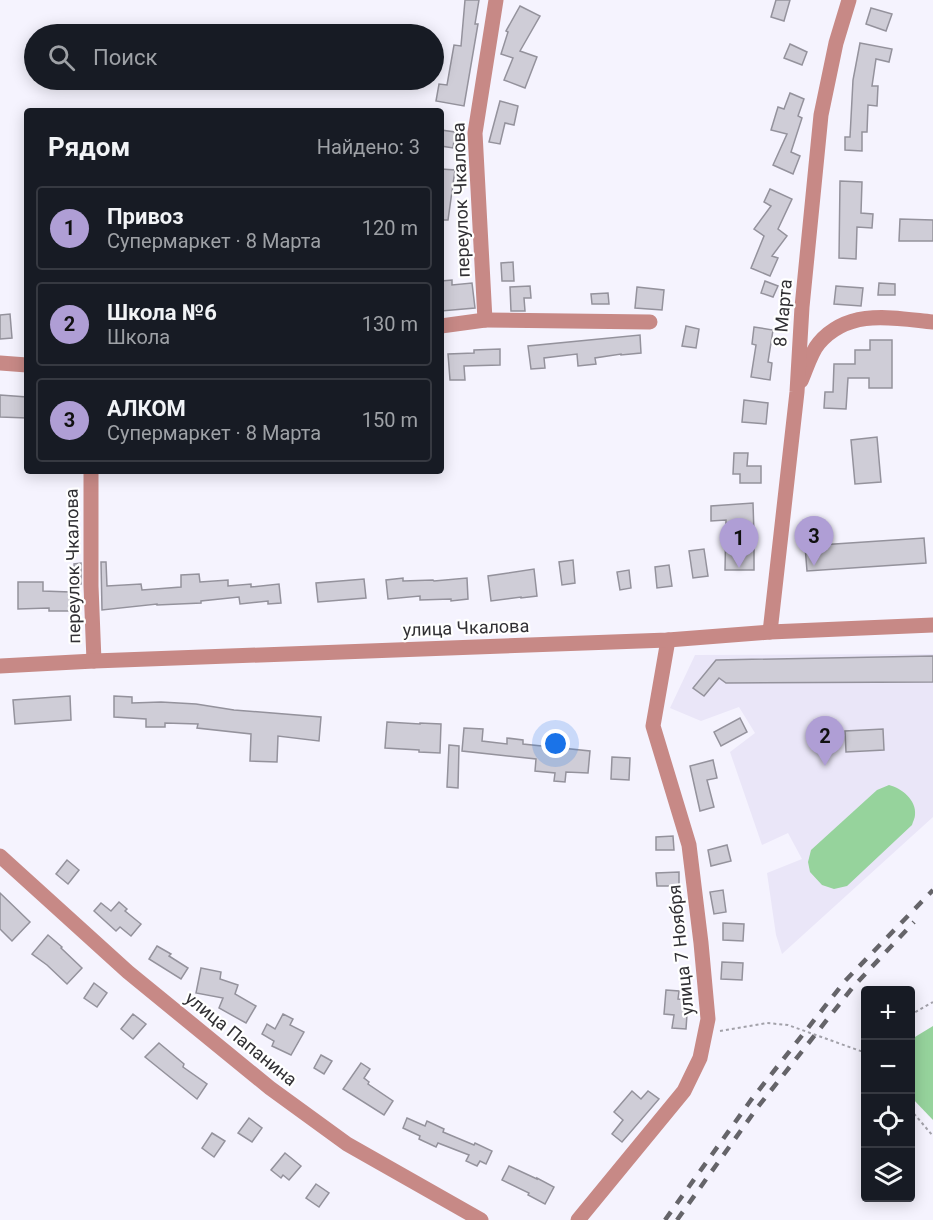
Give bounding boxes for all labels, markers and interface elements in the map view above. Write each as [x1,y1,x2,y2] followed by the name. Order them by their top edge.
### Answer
[24,24,444,90] search box
[45,41,78,74] icon: search
[93,45,157,70] text: Поиск
[447,122,474,278] street label: переулок Чкалова
[48,132,130,162] text: Рядом
[317,135,420,159] text: Найдено: 3
[107,204,184,229] text: Привоз
[64,216,75,240] text: 1
[362,216,418,240] text: 120 m
[107,229,321,253] text: Супермаркет · 8 Марта
[769,278,796,348] street label: 8 Марта
[107,300,217,325] text: Школа №6
[64,312,75,336] text: 2
[362,312,418,336] text: 130 m
[107,325,170,349] text: Школа
[107,396,186,421] text: АЛКОМ
[64,408,75,432] text: 3
[362,408,418,432] text: 150 m
[107,421,321,445] text: Супермаркет · 8 Марта
[61,488,84,644] street label: переулок Чкалова
[794,516,834,566] pin: 3
[720,518,758,568] pin: 1
[402,615,530,640] street label: улица Чкалова
[806,716,844,766] pin: 2
[541,729,570,758] your location
[663,884,698,1016] street label: улица 7 Ноября
[861,986,915,1202] map controls
[861,986,915,1040] button: +
[181,987,301,1090] street label: улица Папанина
[861,1040,915,1094] button: −
[861,1094,915,1148] button: locate
[861,1148,915,1202] button: layers

